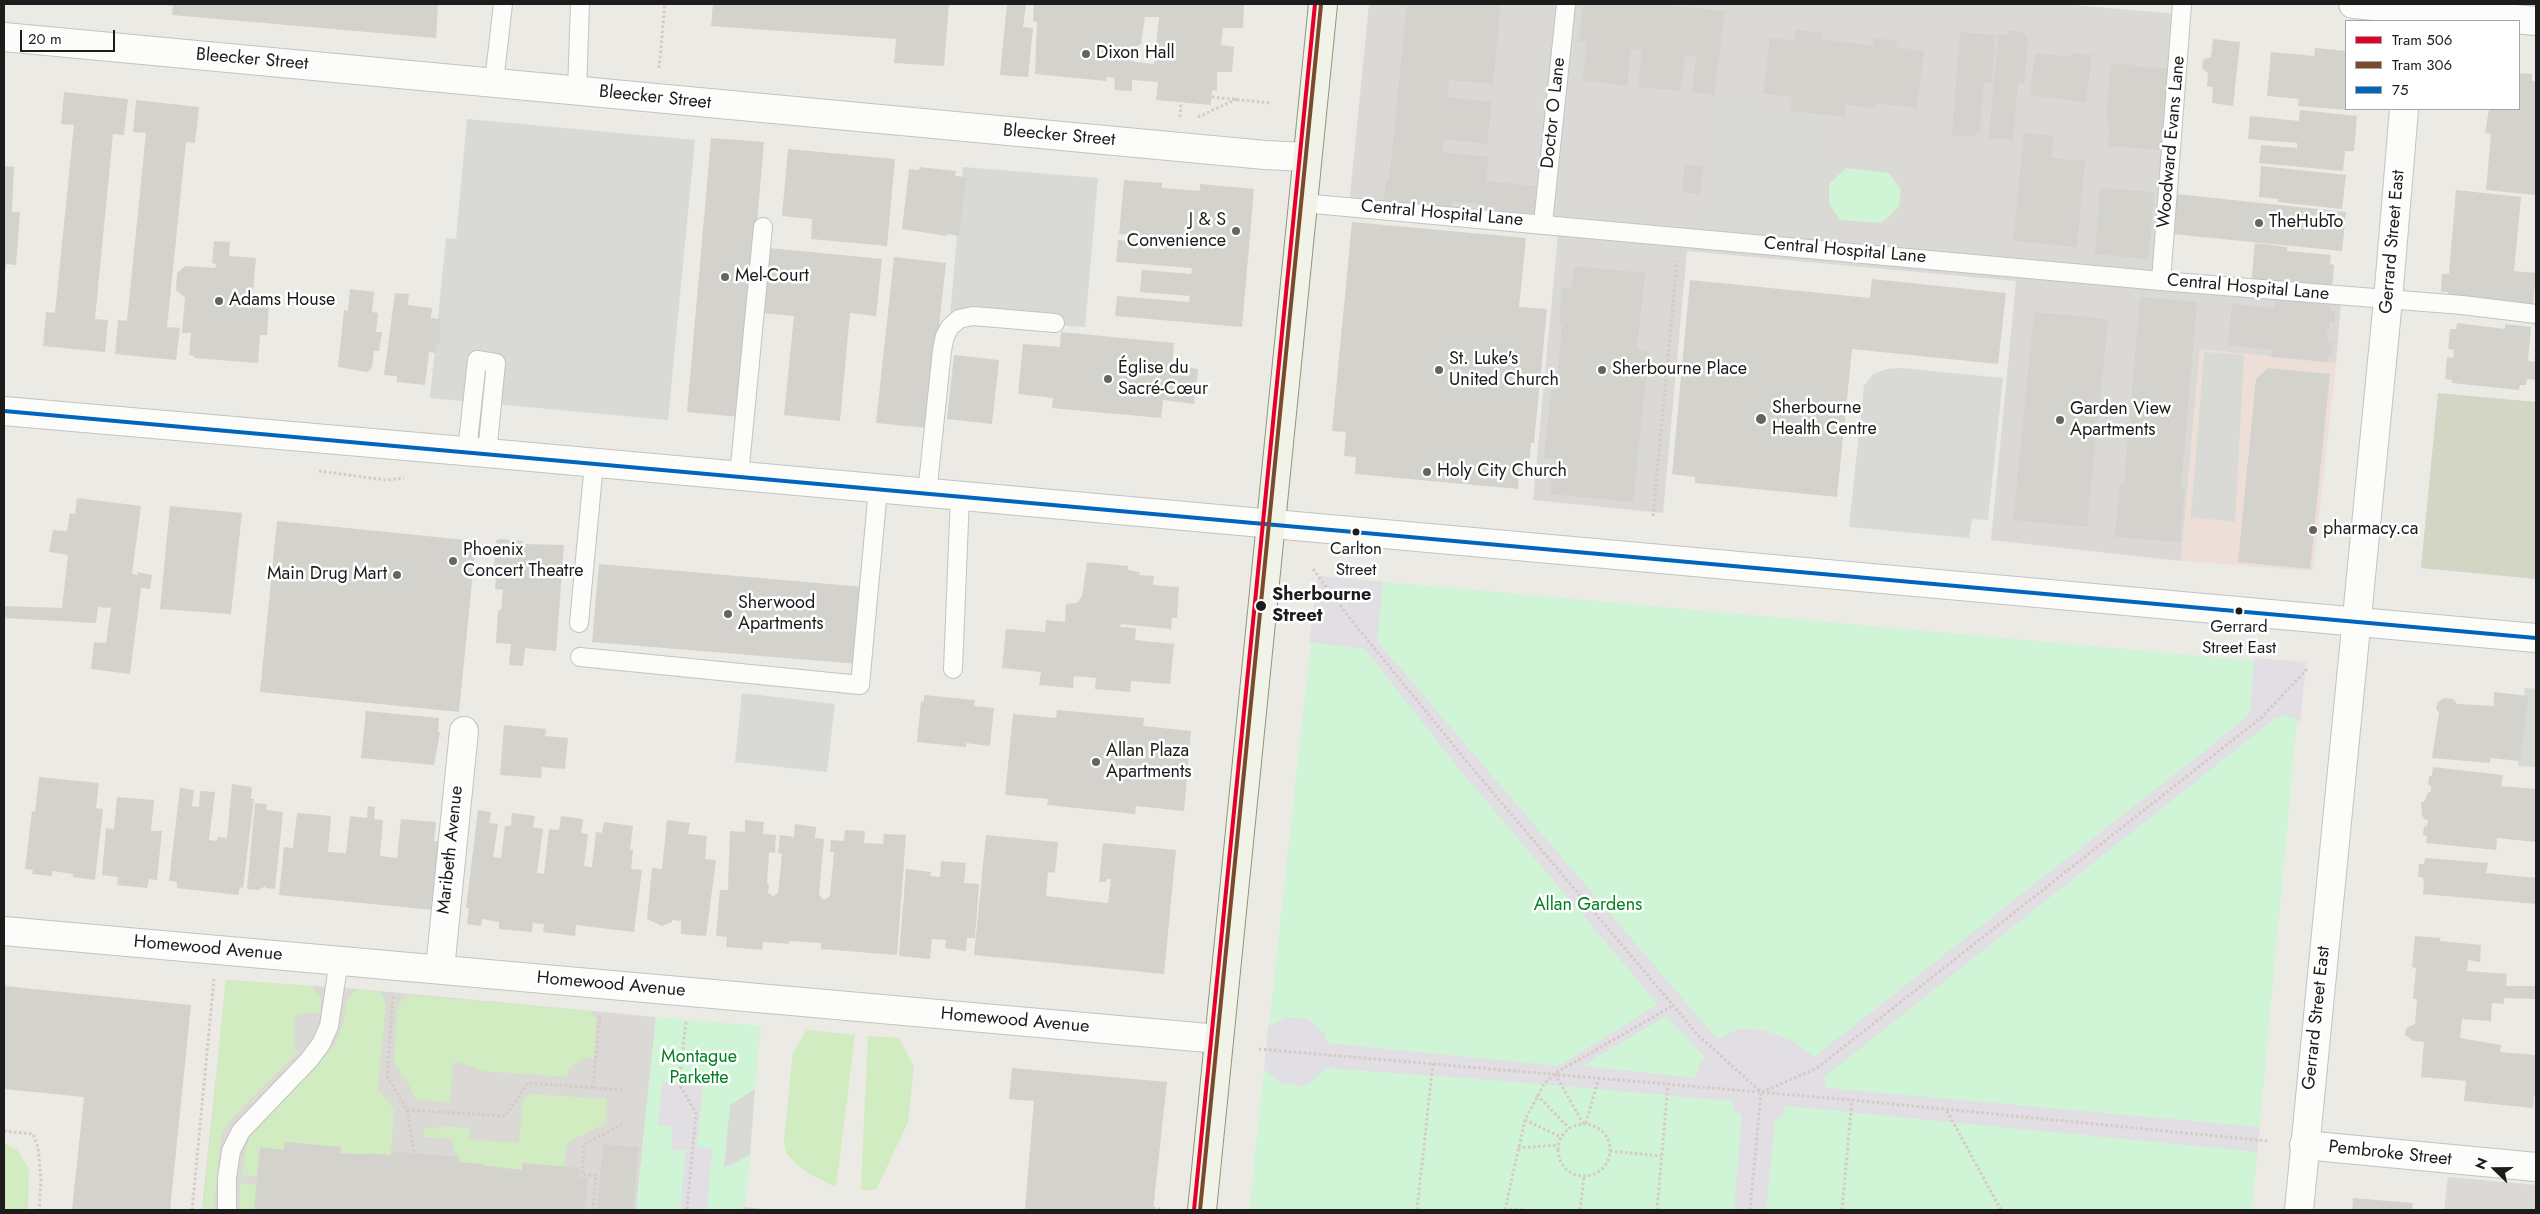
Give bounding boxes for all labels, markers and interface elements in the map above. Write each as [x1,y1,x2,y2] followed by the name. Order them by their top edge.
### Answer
[22,20,118,52] scale bar
[2345,20,2520,110] legend
[28,28,62,50] text: 20 m
[2392,29,2452,51] text: Tram 506
[1096,43,1175,65] place label: Dixon Hall
[195,44,309,76] street label: Bleecker Street
[1080,48,1092,60] marker: Dixon Hall
[2392,54,2452,76] text: Tram 306
[2154,55,2190,229] street label: Woodward Evans Lane
[1537,56,1571,170] street label: Doctor O Lane
[2392,79,2408,101] text: 75
[598,81,712,115] street label: Bleecker Street
[1002,120,1116,152] street label: Bleecker Street
[2376,169,2410,315] street label: Gerrard Street East
[1360,196,1524,232] street label: Central Hospital Lane
[1127,210,1226,252] place label: J & S Convenience
[2269,212,2343,234] place label: TheHubTo
[2253,217,2265,229] marker: TheHubTo
[1230,225,1242,237] marker: J & S Convenience
[1763,233,1927,269] street label: Central Hospital Lane
[735,266,809,288] place label: Mel-Court
[2166,270,2330,306] street label: Central Hospital Lane
[719,271,731,283] marker: Mel-Court
[229,290,335,312] place label: Adams House
[213,295,225,307] marker: Adams House
[1449,349,1559,392] place label: St. Luke's United Church
[1118,358,1208,400] place label: Église du Sacré-Cœur
[1612,359,1747,381] place label: Sherbourne Place
[1433,364,1445,376] marker: St. Luke's United Church
[1596,364,1608,376] marker: Sherbourne Place
[1102,373,1114,385] marker: Église du Sacré-Cœur
[1772,398,1877,440] place label: Sherbourne Health Centre
[2070,399,2171,442] place label: Garden View Apartments
[1754,412,1768,426] marker: Sherbourne Health Centre
[2054,414,2066,426] marker: Garden View Apartments
[1437,461,1567,483] place label: Holy City Church
[1421,466,1433,478] marker: Holy City Church
[2323,519,2418,541] place label: pharmacy.ca
[2307,524,2319,536] marker: pharmacy.ca
[1351,527,1361,537] marker: Carlton Street
[463,540,584,582] place label: Phoenix Concert Theatre
[1330,540,1382,580] place label: Carlton Street
[447,555,459,567] marker: Phoenix Concert Theatre
[267,564,387,586] place label: Main Drug Mart
[391,569,403,581] marker: Main Drug Mart
[1272,585,1371,628] place label: Sherbourne Street
[738,593,824,636] place label: Sherwood Apartments
[1254,599,1268,613] marker: Sherbourne Street
[2234,606,2244,616] marker: Gerrard Street East
[722,608,734,620] marker: Sherwood Apartments
[2202,618,2276,658] place label: Gerrard Street East
[1106,741,1192,784] place label: Allan Plaza Apartments
[1090,756,1102,768] marker: Allan Plaza Apartments
[434,785,468,915] street label: Maribeth Avenue
[1534,895,1642,917] park label: Allan Gardens
[133,932,283,966] street label: Homewood Avenue
[2299,945,2335,1091] street label: Gerrard Street East
[536,968,686,1002] street label: Homewood Avenue
[940,1004,1090,1038] street label: Homewood Avenue
[661,1047,737,1090] park label: Montague Parkette
[2327,1137,2453,1171] street label: Pembroke Street
[2470,1144,2520,1194] north arrow
[2470,1154,2492,1172] text: N

